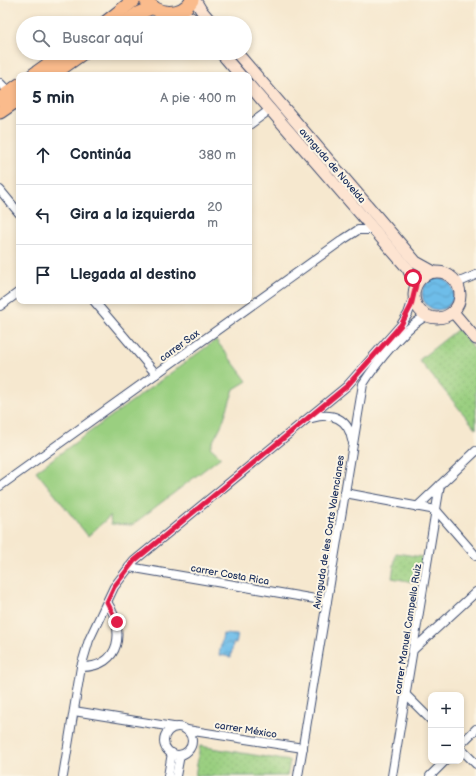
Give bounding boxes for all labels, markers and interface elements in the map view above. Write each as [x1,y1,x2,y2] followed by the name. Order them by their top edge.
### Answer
[16,16,252,60] search box
[30,27,52,49] icon: search
[62,29,143,48] text: Buscar aquí
[32,88,75,108] text: 5 min
[160,90,236,106] text: A pie · 400 m
[296,126,368,206] street label: avinguda de Novelda
[32,144,54,166] icon: ahead
[70,145,131,164] text: Continúa
[199,147,236,163] text: 380 m
[207,199,222,231] text: 20 m
[32,204,54,226] icon: left
[70,205,195,224] text: Gira a la izquierda
[32,264,54,286] icon: arrive
[70,265,196,284] text: Llegada al destino
[404,269,422,287] route start
[157,327,202,364] street label: carrer Sax
[311,454,347,610] street label: Avinguda de les Corts Valencianes
[190,562,270,588] street label: carrer Costa Rica
[392,563,424,695] street label: carrer Manuel Campello Ruiz
[108,613,126,631] route end
[428,692,464,764] map controls
[428,692,464,728] button: +
[214,719,278,741] street label: carrer México
[428,728,464,764] button: −

